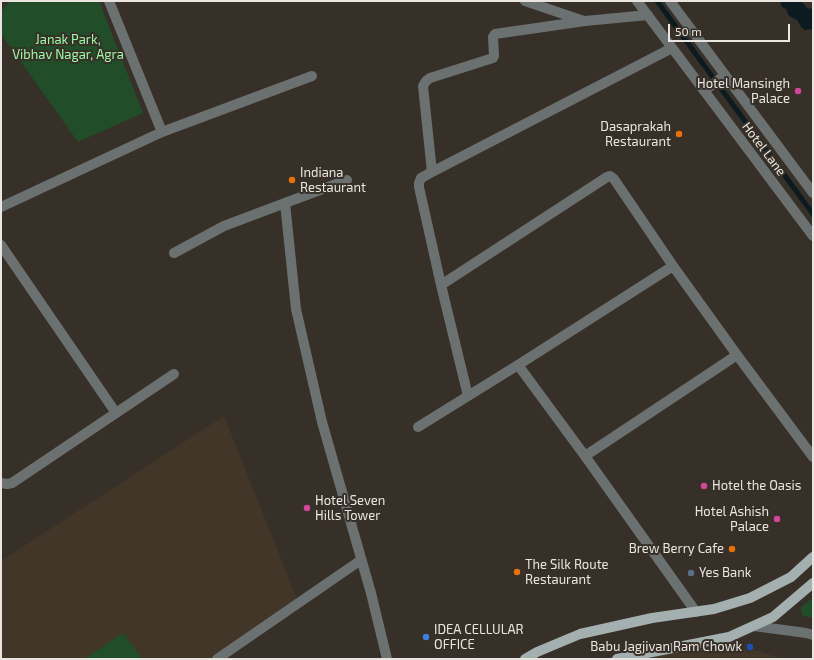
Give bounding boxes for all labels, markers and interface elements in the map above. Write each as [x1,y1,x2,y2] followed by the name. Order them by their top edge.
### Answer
[670,16,792,42] scale bar
[675,24,702,38] text: 50 m
[12,32,124,63] park label: Janak Park, Vibhav Nagar, Agra
[697,76,790,107] place label: Hotel Mansingh Palace
[793,86,803,96] marker: Hotel Mansingh Palace
[600,119,671,150] place label: Dasaprakah Restaurant
[739,119,789,179] street label: Hotel Lane
[674,129,684,139] marker: Dasaprakah Restaurant
[300,165,366,196] place label: Indiana Restaurant
[287,175,297,185] marker: Indiana Restaurant
[712,478,801,494] place label: Hotel the Oasis
[699,481,709,491] marker: Hotel the Oasis
[315,493,385,524] place label: Hotel Seven Hills Tower
[302,503,312,513] marker: Hotel Seven Hills Tower
[695,504,769,535] place label: Hotel Ashish Palace
[772,514,782,524] marker: Hotel Ashish Palace
[629,541,724,557] place label: Brew Berry Cafe
[727,544,737,554] marker: Brew Berry Cafe
[525,557,609,588] place label: The Silk Route Restaurant
[699,565,751,581] place label: Yes Bank
[512,567,522,577] marker: The Silk Route Restaurant
[686,568,696,578] marker: Yes Bank
[434,622,524,653] place label: IDEA CELLULAR OFFICE
[421,632,431,642] marker: IDEA CELLULAR OFFICE
[590,639,742,655] place label: Babu Jagjivan Ram Chowk
[745,642,755,652] marker: Babu Jagjivan Ram Chowk

